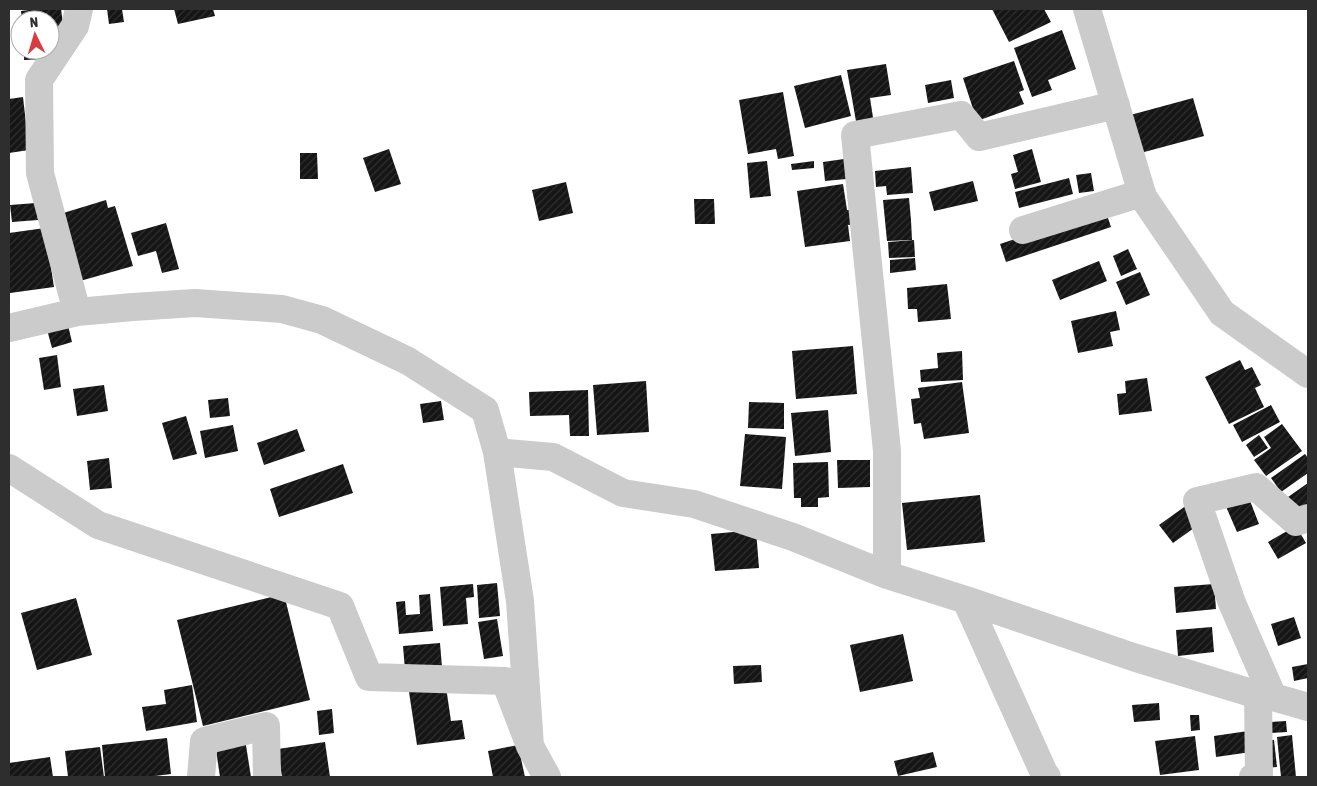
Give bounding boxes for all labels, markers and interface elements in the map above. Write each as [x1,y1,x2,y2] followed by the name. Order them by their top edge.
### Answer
[10,10,60,60] north arrow
[29,14,39,30] text: N

